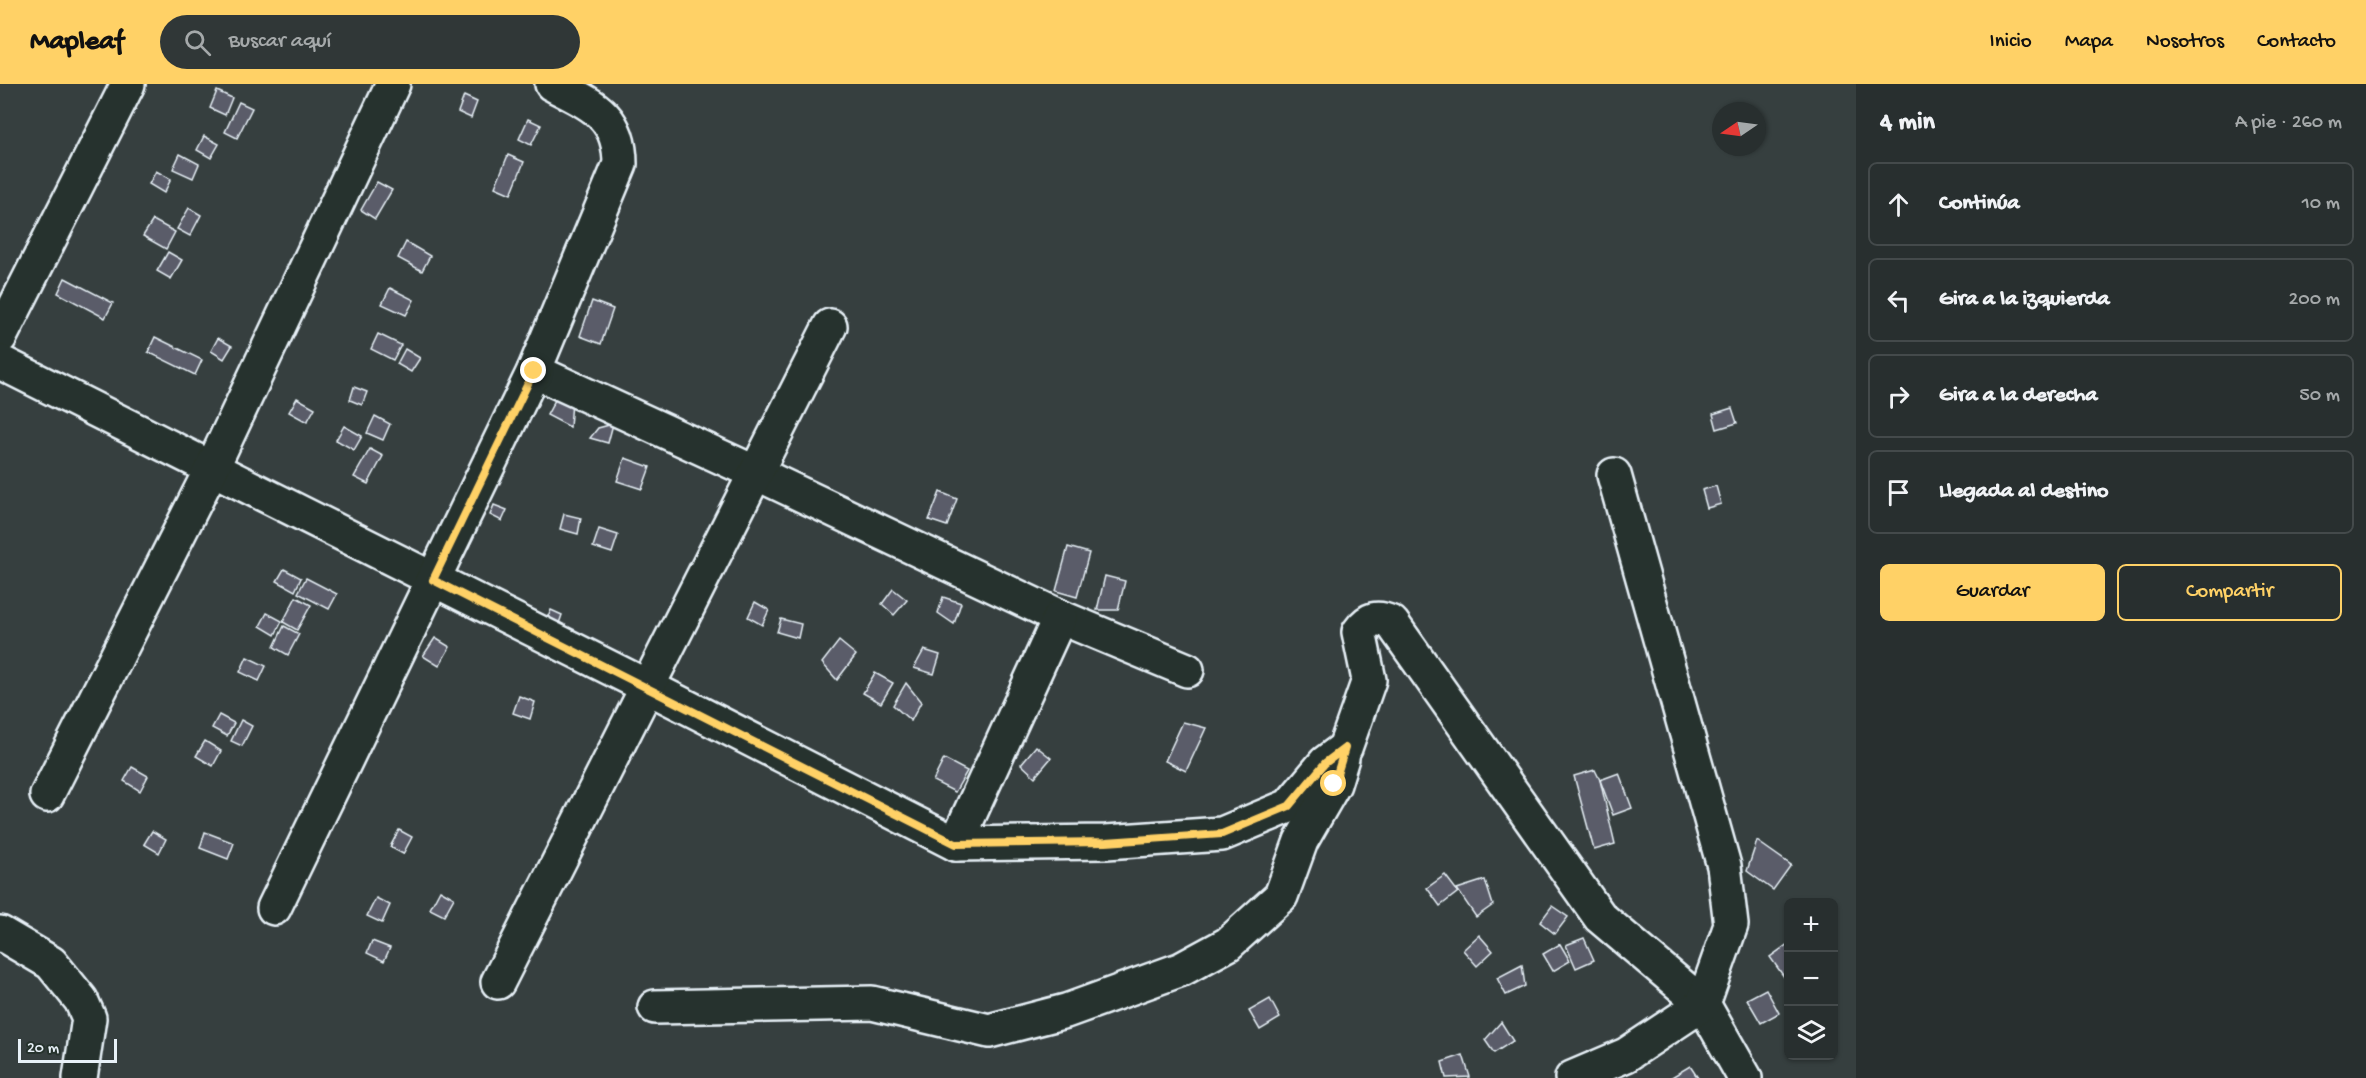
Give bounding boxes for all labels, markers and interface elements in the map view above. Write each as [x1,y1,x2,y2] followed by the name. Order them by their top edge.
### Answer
[160,15,580,69] search box
[30,26,124,59] text: Mapleaf
[181,26,214,59] icon: search
[229,29,331,55] text: Buscar aquí
[1990,30,2032,55] text: Inicio
[2065,30,2113,55] text: Mapa
[2146,30,2224,55] text: Nosotros
[2257,30,2336,55] text: Contacto
[1712,102,1766,156] north arrow
[1880,108,1935,139] text: 4 min
[2235,112,2342,135] text: A pie · 260 m
[1882,188,1915,221] icon: ahead
[1939,191,2020,217] text: Continúa
[2302,193,2340,216] text: 10 m
[1882,284,1915,317] icon: left
[1939,287,2110,313] text: Gira a la izquierda
[2289,289,2340,312] text: 200 m
[520,357,546,383] route end
[1882,380,1915,413] icon: right
[1939,383,2097,409] text: Gira a la derecha
[2299,385,2340,408] text: 50 m
[1882,476,1915,509] icon: arrive
[1939,479,2109,505] text: Llegada al destino
[1880,564,2105,621] button: Guardar
[2117,564,2342,621] button: Compartir
[1320,770,1346,796] route start
[1784,898,1838,1060] map controls
[1784,898,1838,952] button: +
[1784,952,1838,1006] button: −
[1784,1006,1838,1060] button: layers
[18,1036,117,1064] scale bar
[27,1040,59,1059] text: 20 m

